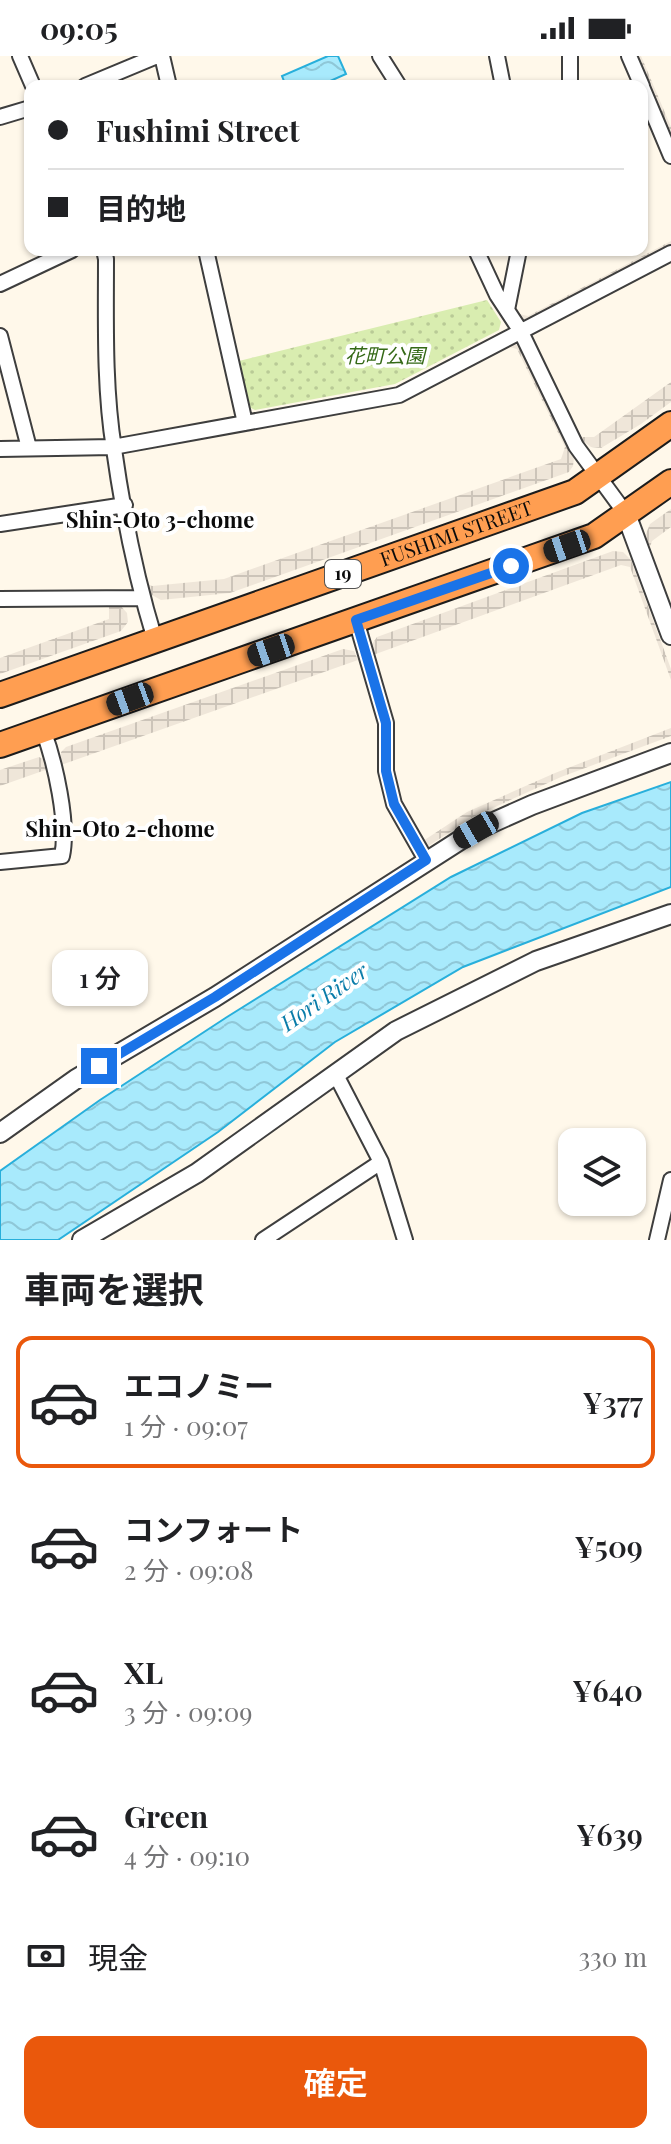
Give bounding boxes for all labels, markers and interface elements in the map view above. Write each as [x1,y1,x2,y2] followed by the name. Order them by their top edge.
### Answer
[40,8,118,48] text: 09:05
[96,110,300,150] text: Fushimi Street
[96,188,186,228] text: 目的地
[345,341,428,368] park label: 花町公園
[376,493,536,572] street label: FUSHIMI STREET
[66,504,254,534] district label: Shin-Oto 3-chome
[540,527,594,565] car
[493,548,529,584] route start
[325,560,361,588] road number: 19
[244,631,298,669] car
[103,680,157,718] car
[449,808,503,852] car
[25,813,215,843] district label: Shin-Oto 2-chome
[51,950,147,1006] callout: 1 分
[273,955,374,1038] water label: Hori River
[79,960,121,995] text: 1 分
[81,1048,117,1084] route end
[558,1128,646,1216] map controls
[558,1128,646,1216] button: layers
[24,1264,204,1312] text: 車両を選択
[124,1365,274,1405] text: エコノミー
[28,1366,100,1438] icon: car
[582,1382,643,1422] text: ¥377
[124,1408,248,1443] text: 1 分 · 09:07
[124,1509,303,1549] text: コンフォート
[28,1510,100,1582] icon: car
[575,1526,643,1566] text: ¥509
[124,1552,254,1587] text: 2 分 · 09:08
[124,1652,163,1692] text: XL
[28,1654,100,1726] icon: car
[572,1670,643,1710] text: ¥640
[124,1694,253,1729] text: 3 分 · 09:09
[124,1796,208,1836] text: Green
[28,1798,100,1870] icon: car
[576,1814,643,1854] text: ¥639
[124,1838,250,1873] text: 4 分 · 09:10
[24,1934,68,1978] icon: cash
[88,1937,148,1977] text: 現金
[578,1939,647,1974] text: 330 m
[24,2036,647,2128] button: 確定

